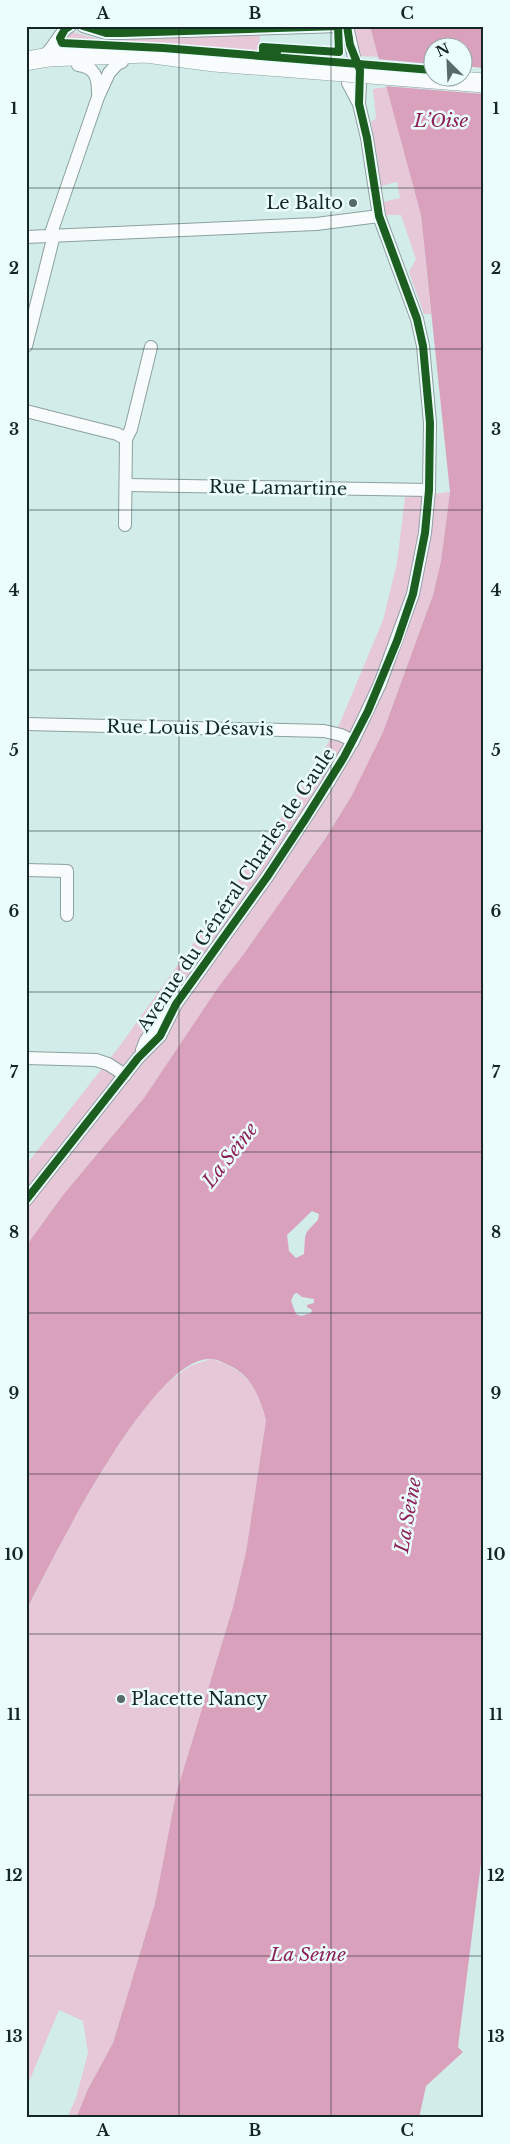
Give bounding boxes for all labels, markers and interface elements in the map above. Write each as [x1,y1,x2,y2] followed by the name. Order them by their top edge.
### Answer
[96,3,111,23] text: A
[249,3,262,23] text: B
[400,3,414,23] text: C
[422,38,472,88] north arrow
[433,39,452,61] text: N
[11,98,18,118] text: 1
[493,98,500,118] text: 1
[413,109,469,132] water label: L’Oise
[266,192,343,214] place label: Le Balto
[347,197,359,209] marker: Le Balto
[9,258,19,278] text: 2
[491,258,501,278] text: 2
[9,419,19,439] text: 3
[491,419,501,439] text: 3
[209,476,347,500] street label: Rue Lamartine
[9,580,19,600] text: 4
[491,580,501,600] text: 4
[106,716,274,740] street label: Rue Louis Désavis
[9,740,19,760] text: 5
[491,740,501,760] text: 5
[132,744,340,1037] street label: Avenue du Général Charles de Gaule
[9,901,20,921] text: 6
[491,901,502,921] text: 6
[10,1062,19,1082] text: 7
[492,1062,501,1082] text: 7
[197,1118,263,1193] water label: La Seine
[9,1222,19,1242] text: 8
[491,1222,501,1242] text: 8
[9,1383,20,1403] text: 9
[491,1383,502,1403] text: 9
[390,1475,426,1555] water label: La Seine
[4,1544,24,1564] text: 10
[486,1544,506,1564] text: 10
[131,1688,268,1710] place label: Placette Nancy
[115,1693,127,1705] marker: Placette Nancy
[7,1704,21,1724] text: 11
[489,1704,503,1724] text: 11
[5,1865,23,1885] text: 12
[487,1865,505,1885] text: 12
[269,1943,346,1966] water label: La Seine
[5,2026,23,2046] text: 13
[487,2026,505,2046] text: 13
[96,2120,111,2140] text: A
[249,2120,262,2140] text: B
[400,2120,414,2140] text: C

